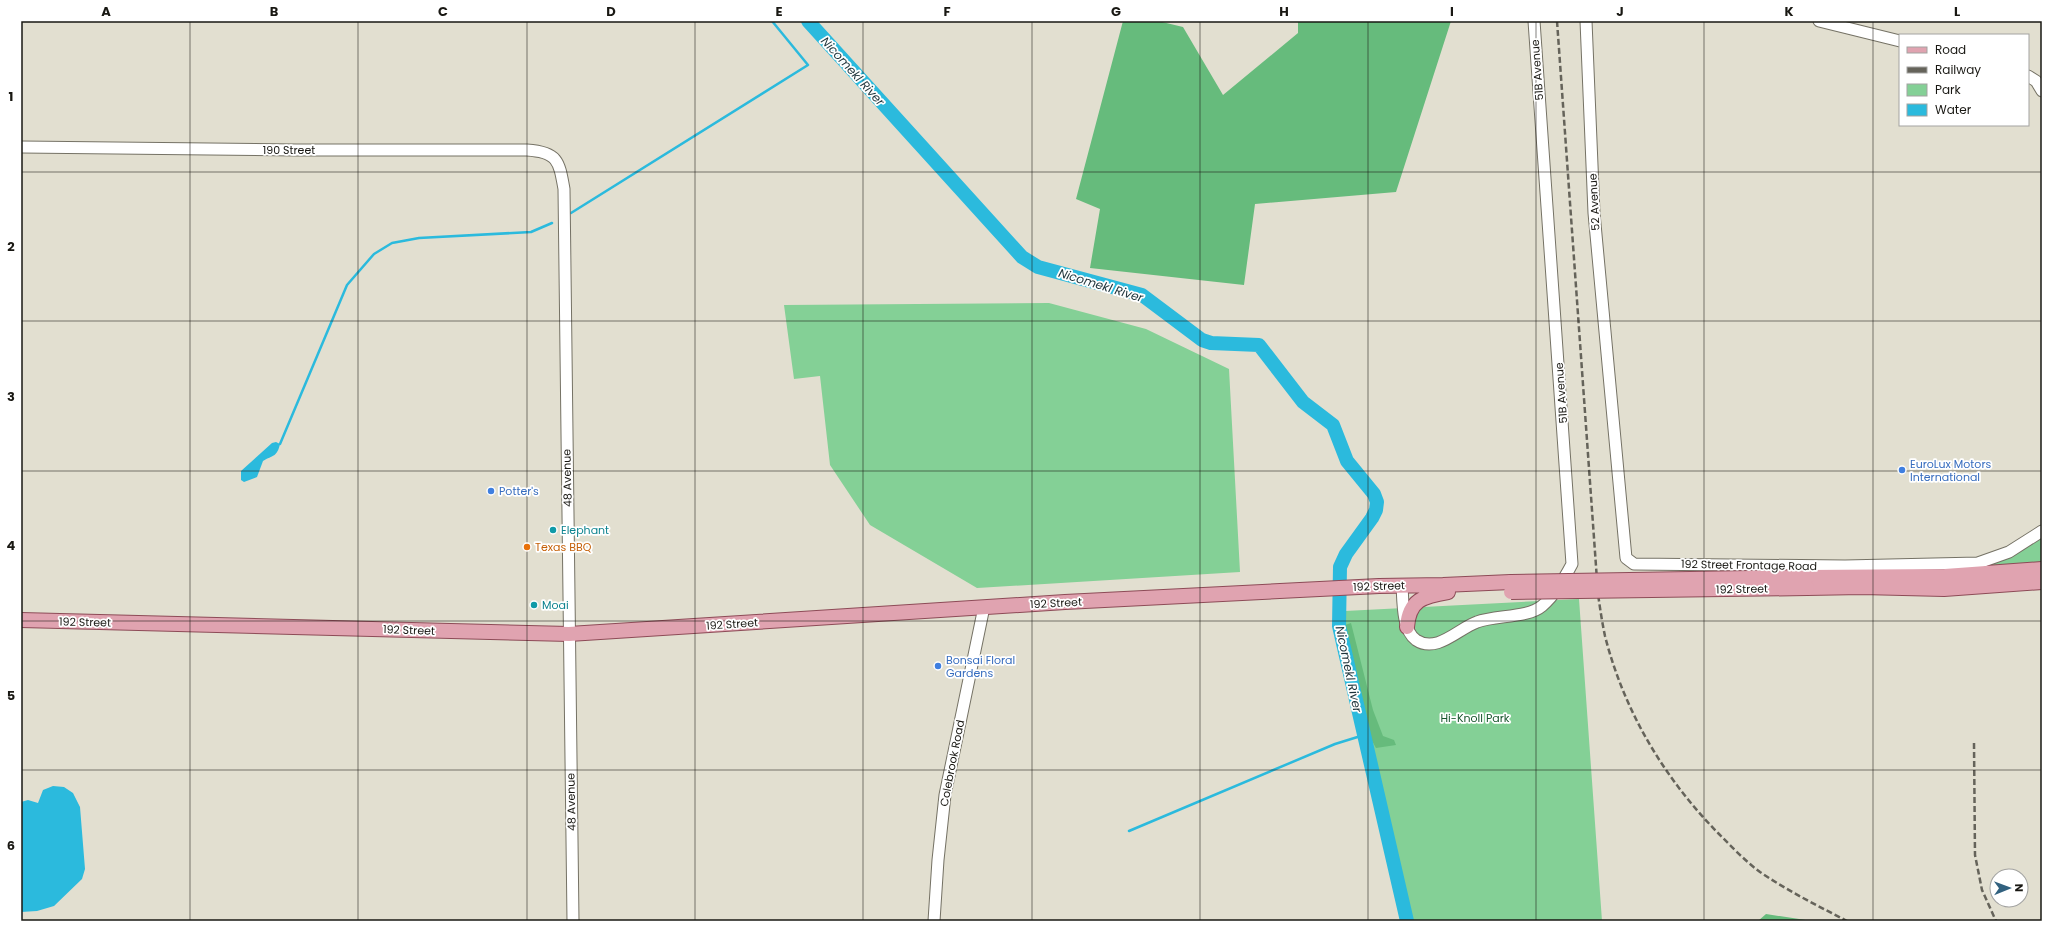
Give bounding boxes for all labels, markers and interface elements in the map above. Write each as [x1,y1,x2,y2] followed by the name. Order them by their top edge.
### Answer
[101,2,111,21] text: A
[270,2,279,21] text: B
[438,2,448,21] text: C
[606,2,616,21] text: D
[775,2,783,21] text: E
[943,2,951,21] text: F
[1111,2,1121,21] text: G
[1279,2,1289,21] text: H
[1450,2,1454,21] text: I
[1616,2,1624,21] text: J
[1784,2,1794,21] text: K
[1954,2,1960,21] text: L
[817,33,889,110] water label: Nicomekl River
[1899,34,2029,126] legend
[1527,39,1547,101] street label: 51B Avenue
[1935,41,1966,58] text: Road
[1935,61,1981,78] text: Railway
[1935,81,1962,98] text: Park
[9,87,13,106] text: 1
[1935,101,1972,118] text: Water
[263,142,315,158] street label: 190 Street
[1584,173,1603,231] street label: 52 Avenue
[7,237,15,256] text: 2
[1057,264,1146,306] water label: Nicomekl River
[1551,362,1571,424] street label: 51B Avenue
[7,387,15,406] text: 3
[558,449,576,507] street label: 48 Avenue
[1910,456,1991,485] place label: EuroLux Motors International
[1897,465,1907,475] marker: EuroLux Motors International
[499,483,539,499] place label: Potter's
[486,486,496,496] marker: Potter's
[561,522,609,538] place label: Elephant
[548,525,558,535] marker: Elephant
[7,536,16,555] text: 4
[535,539,592,555] place label: Texas BBQ
[522,542,532,552] marker: Texas BBQ
[1681,556,1817,574] street label: 192 Street Frontage Road
[1353,577,1405,595] street label: 192 Street
[1716,581,1768,597] street label: 192 Street
[1030,594,1082,612] street label: 192 Street
[542,597,569,613] place label: Moai
[529,600,539,610] marker: Moai
[59,614,111,630] street label: 192 Street
[706,614,758,634] street label: 192 Street
[383,621,435,639] street label: 192 Street
[1332,624,1367,714] water label: Nicomekl River
[946,652,1015,681] place label: Bonsai Floral Gardens
[933,661,943,671] marker: Bonsai Floral Gardens
[7,686,15,705] text: 5
[1441,710,1510,726] park label: Hi-Knoll Park
[936,718,968,808] street label: Colebrook Road
[562,773,580,831] street label: 48 Avenue
[7,836,15,855] text: 6
[1989,868,2029,908] north arrow
[2011,884,2027,892] text: N

